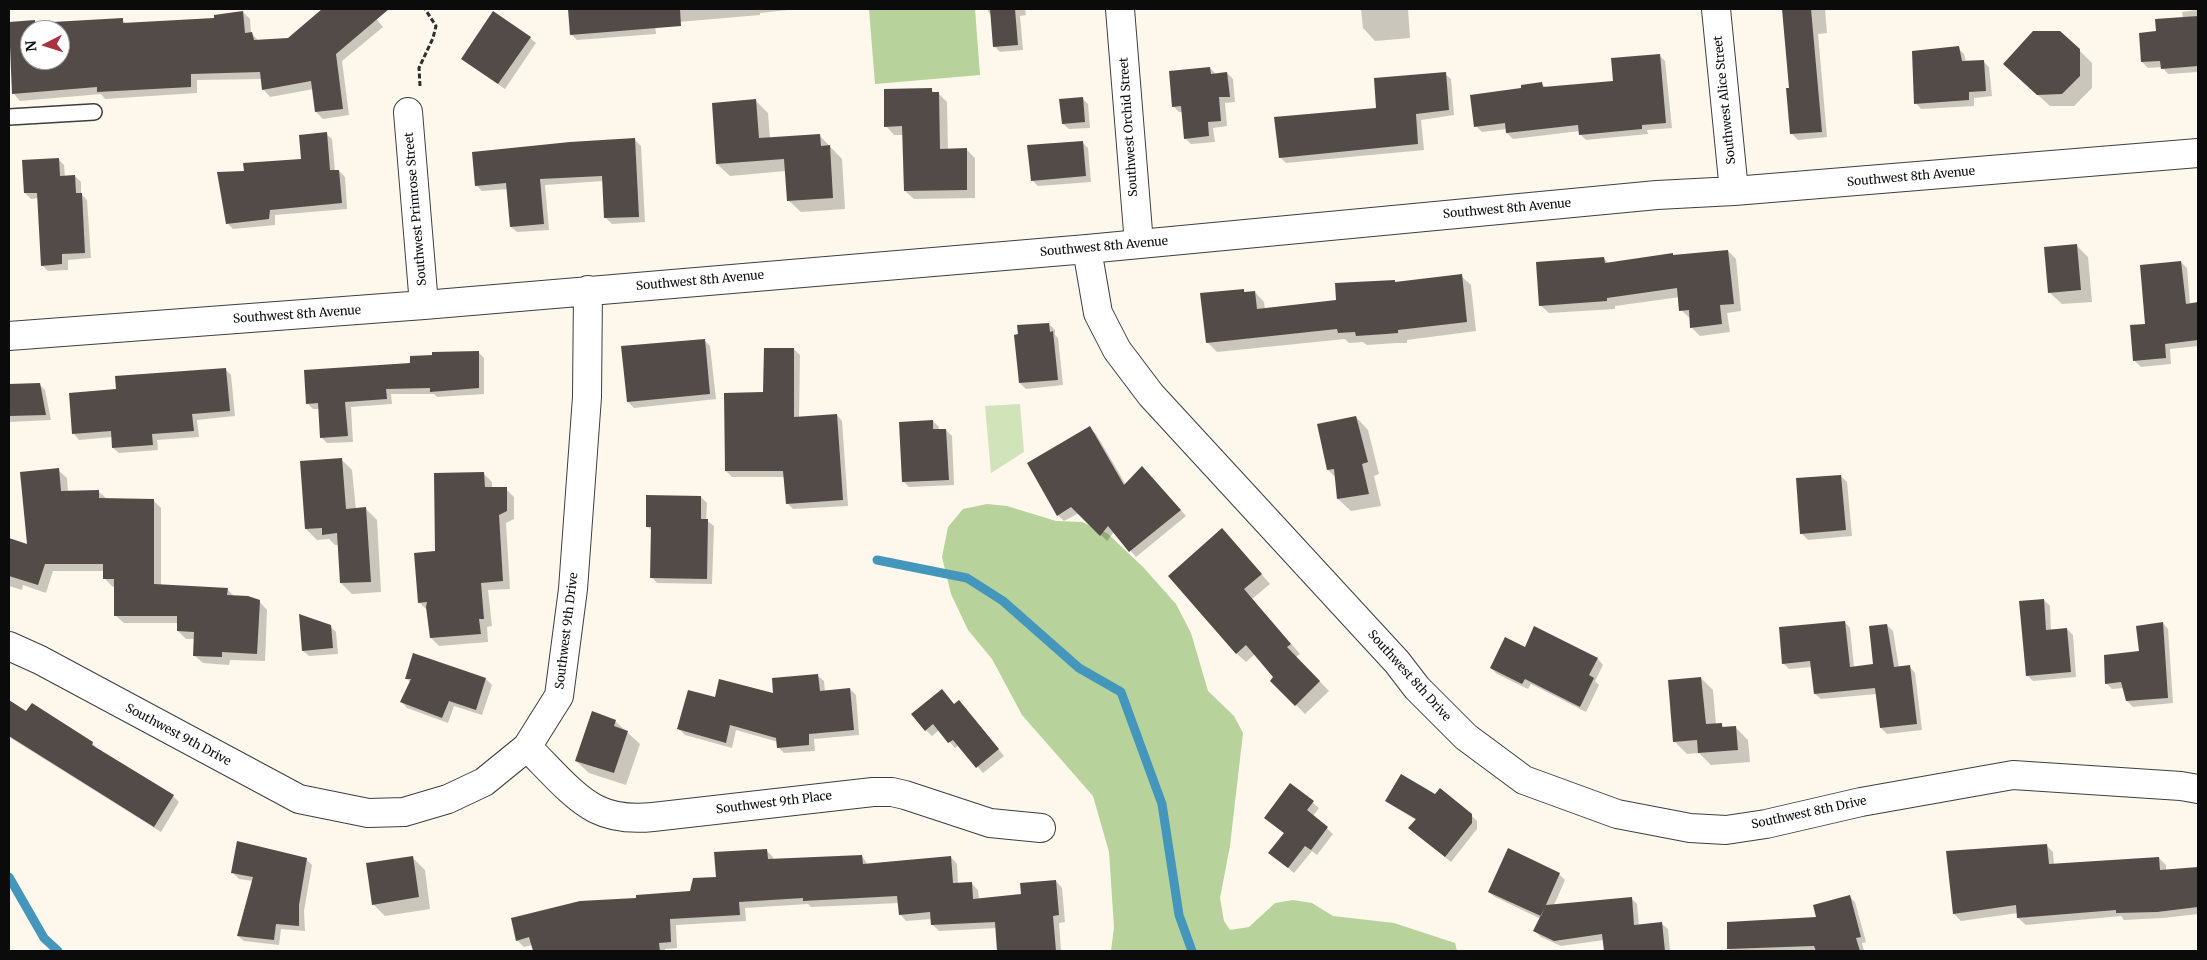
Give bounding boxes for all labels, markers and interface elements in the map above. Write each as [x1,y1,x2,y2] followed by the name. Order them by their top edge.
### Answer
[20,20,70,70] north arrow
[1711,35,1739,165] street label: Southwest Alice Street
[22,40,41,53] text: N
[1117,57,1141,197] street label: Southwest Orchid Street
[402,132,430,286] street label: Southwest Primrose Street
[1846,164,1976,190] street label: Southwest 8th Avenue
[1442,196,1572,222] street label: Southwest 8th Avenue
[1039,234,1169,260] street label: Southwest 8th Avenue
[635,268,765,294] street label: Southwest 8th Avenue
[232,303,362,327] street label: Southwest 8th Avenue
[553,572,581,690] street label: Southwest 9th Drive
[1364,628,1454,724] street label: Southwest 8th Drive
[123,701,233,769] street label: Southwest 9th Drive
[715,789,833,817] street label: Southwest 9th Place
[1750,794,1868,832] street label: Southwest 8th Drive

